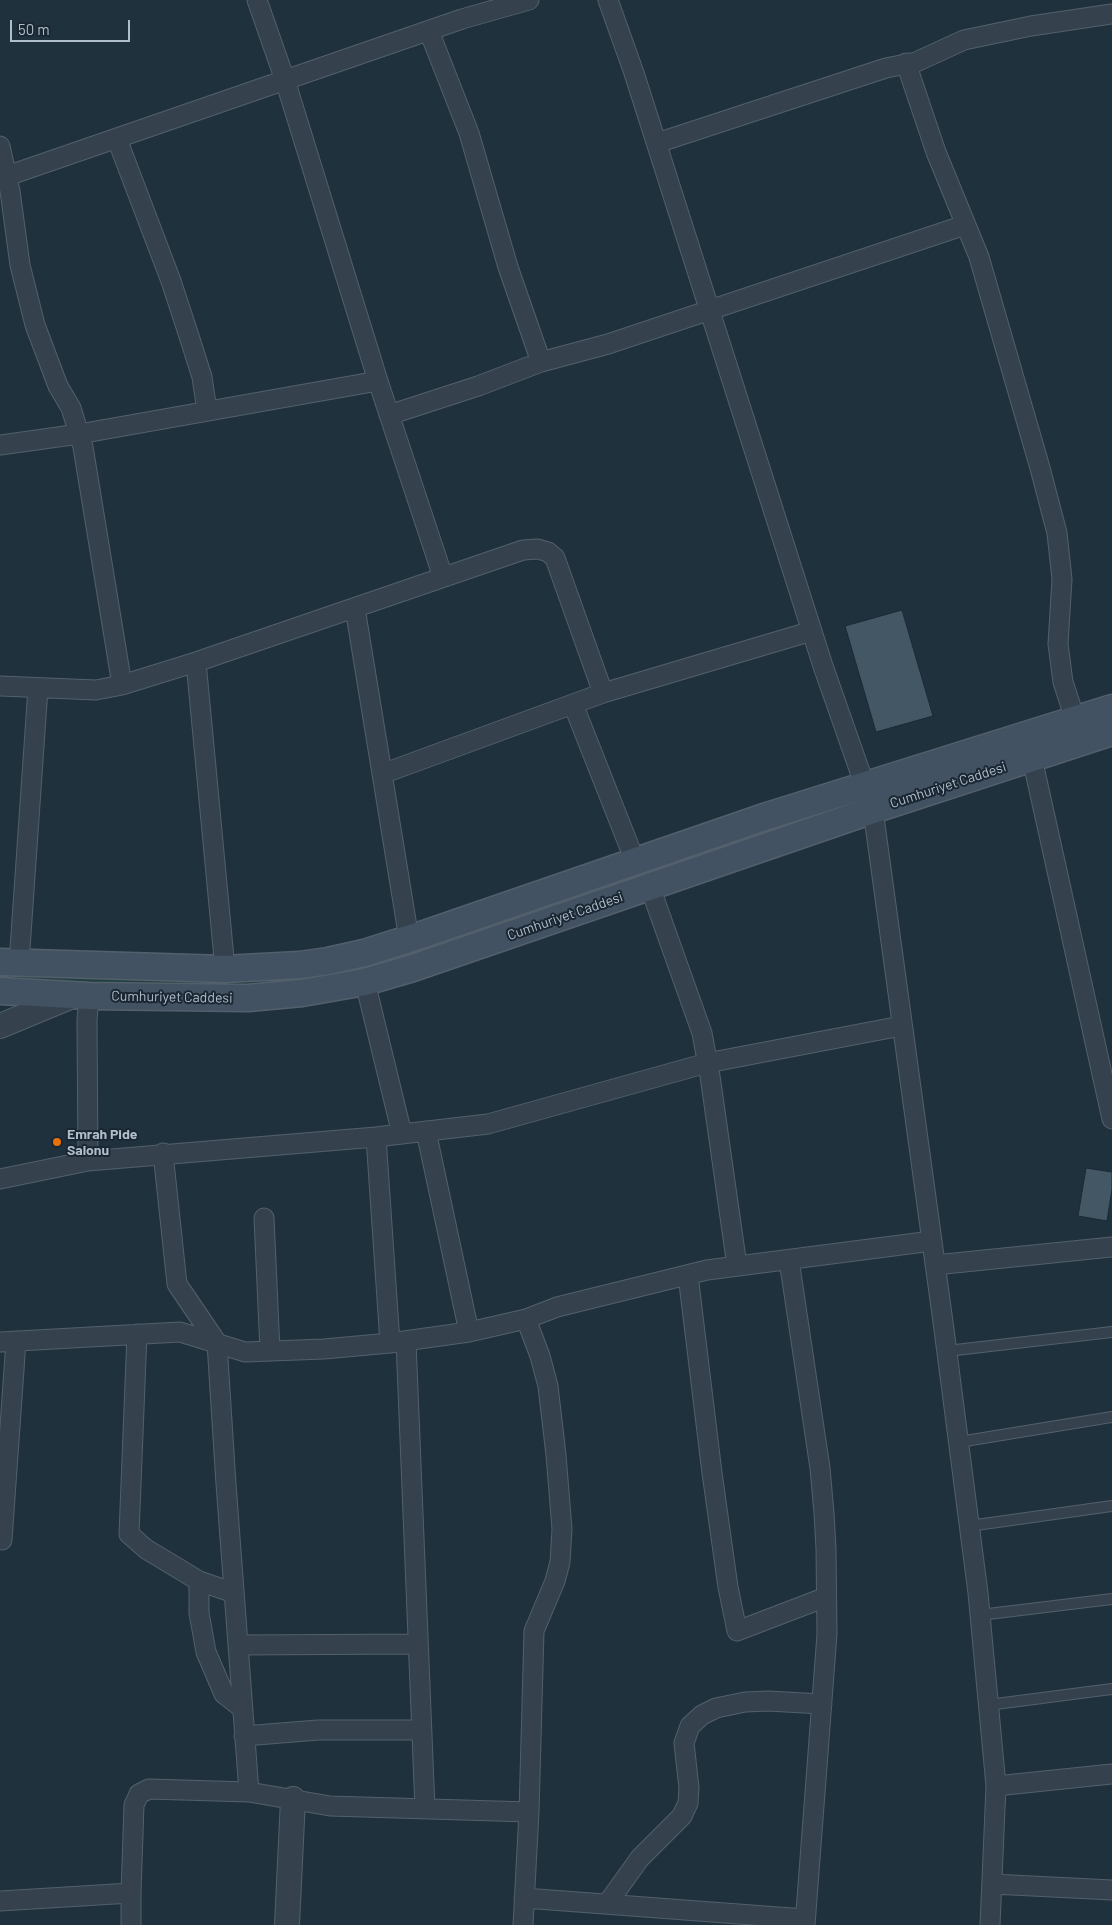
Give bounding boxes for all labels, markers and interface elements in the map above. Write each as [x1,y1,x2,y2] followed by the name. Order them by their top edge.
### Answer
[12,10,132,42] scale bar
[18,20,50,38] text: 50 m
[888,758,1008,812] street label: Cumhuriyet Caddesi
[505,888,625,944] street label: Cumhuriyet Caddesi
[111,988,233,1006] street label: Cumhuriyet Caddesi
[67,1126,137,1158] place label: Emrah Pide Salonu
[51,1136,63,1148] marker: Emrah Pide Salonu

